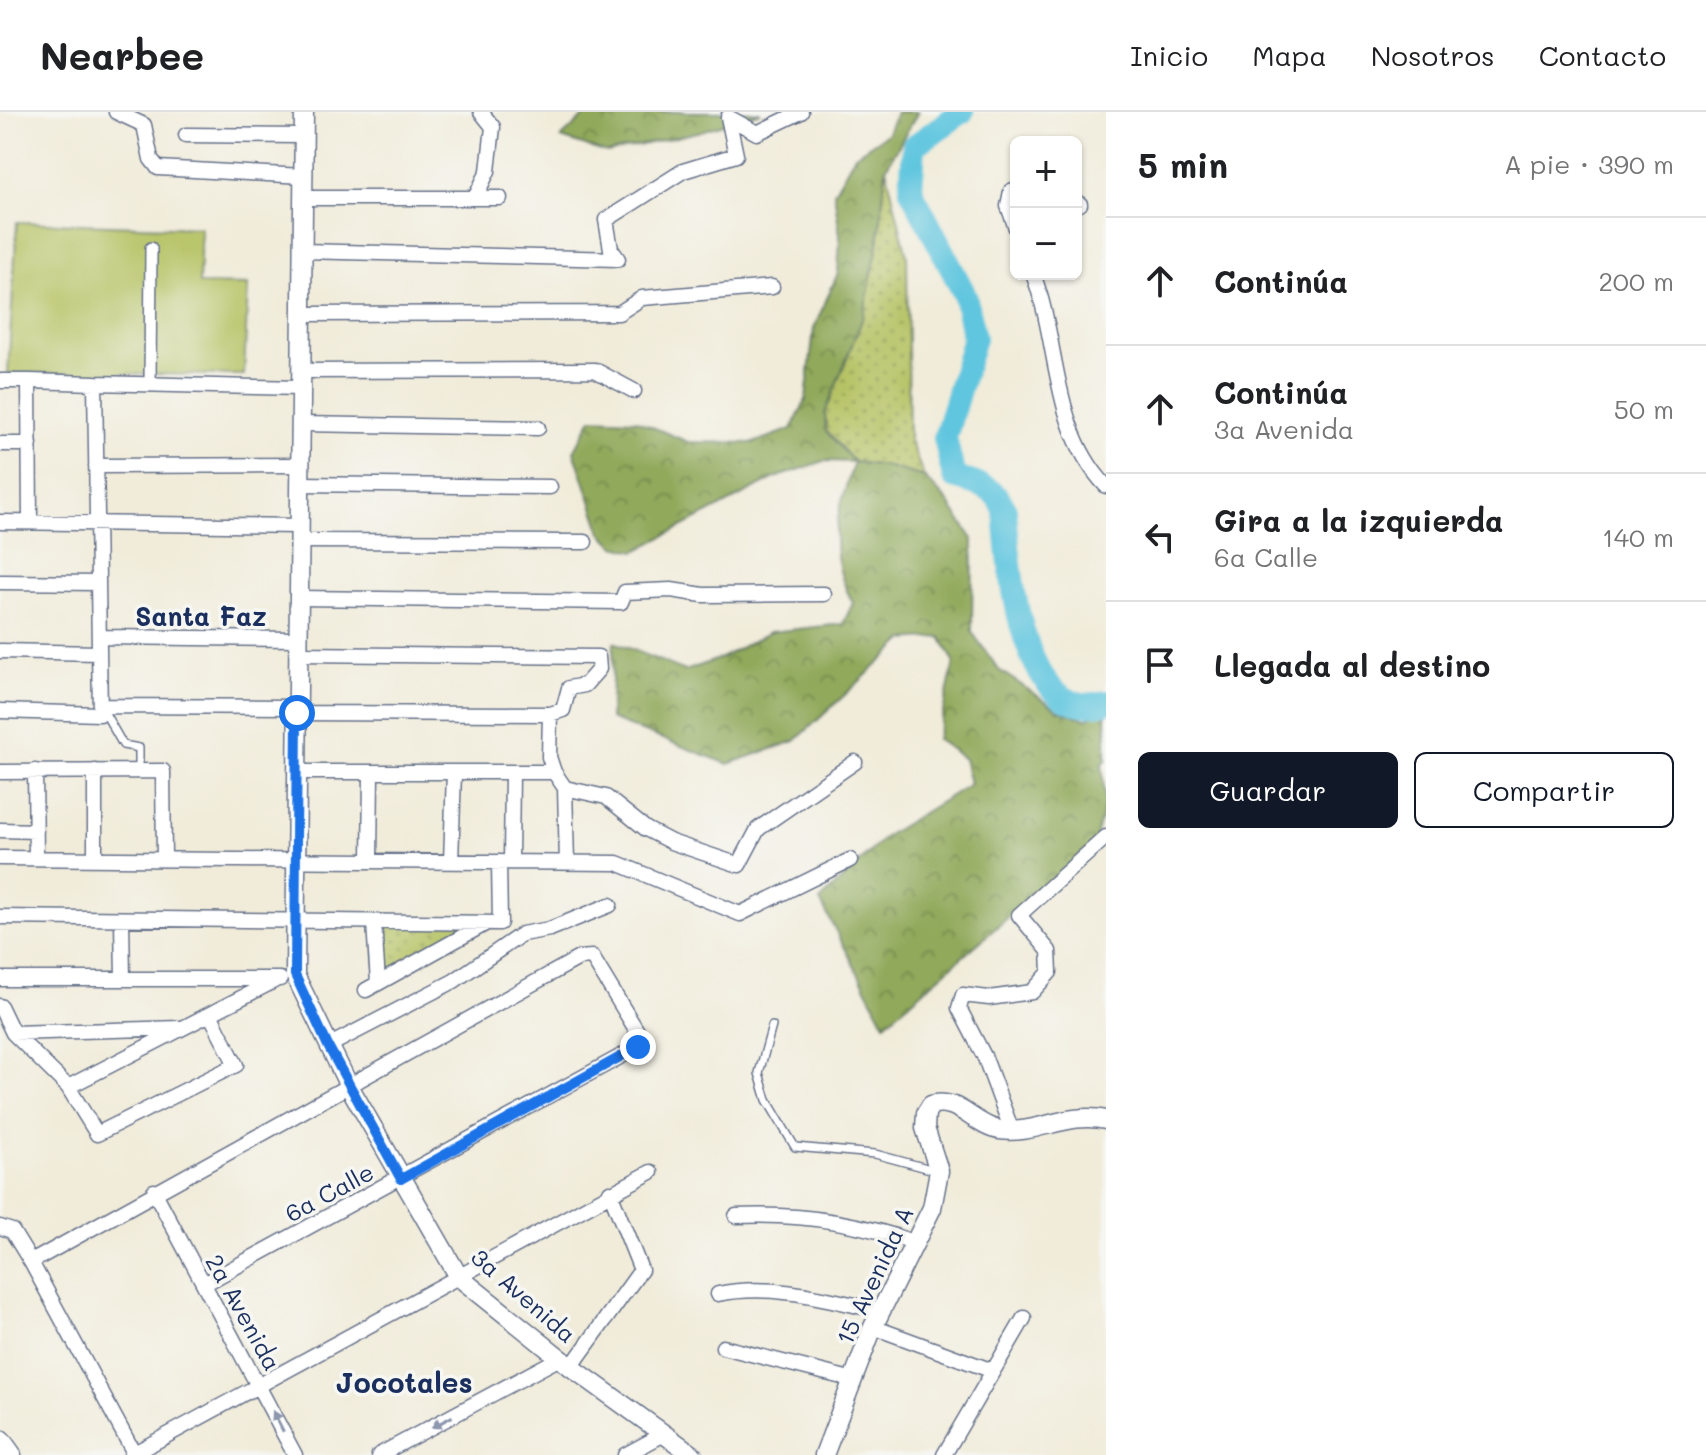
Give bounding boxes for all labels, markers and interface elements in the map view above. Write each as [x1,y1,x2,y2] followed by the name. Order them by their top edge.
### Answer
[40,30,204,80] text: Nearbee
[1130,37,1208,73] text: Inicio
[1252,37,1327,73] text: Mapa
[1371,37,1495,73] text: Nosotros
[1539,37,1666,73] text: Contacto
[1010,136,1082,280] map controls
[1010,136,1082,208] button: +
[1138,142,1228,187] text: 5 min
[1504,147,1674,181] text: A pie · 390 m
[1010,208,1082,280] button: −
[1138,259,1182,303] icon: ahead
[1214,261,1348,301] text: Continúa
[1598,264,1674,298] text: 200 m
[1214,372,1348,412] text: Continúa
[1138,387,1182,431] icon: ahead
[1614,392,1674,426] text: 50 m
[1214,412,1354,446] text: 3a Avenida
[1214,500,1503,540] text: Gira a la izquierda
[1138,515,1182,559] icon: left
[1602,520,1674,554] text: 140 m
[1214,540,1318,574] text: 6a Calle
[135,599,267,633] district label: Santa Faz
[1138,643,1182,687] icon: arrive
[1214,645,1490,685] text: Llegada al destino
[279,695,315,731] route start
[1138,752,1398,828] button: Guardar
[1414,752,1674,828] button: Compartir
[620,1029,656,1065] route end
[279,1156,379,1228] street label: 6a Calle
[828,1201,920,1349] street label: 15 Avenida A
[465,1241,583,1349] street label: 3a Avenida
[199,1248,289,1376] street label: 2a Avenida
[335,1364,473,1400] district label: Jocotales
[271,1409,284,1432] one-way arrow
[430,1415,453,1428] one-way arrow

